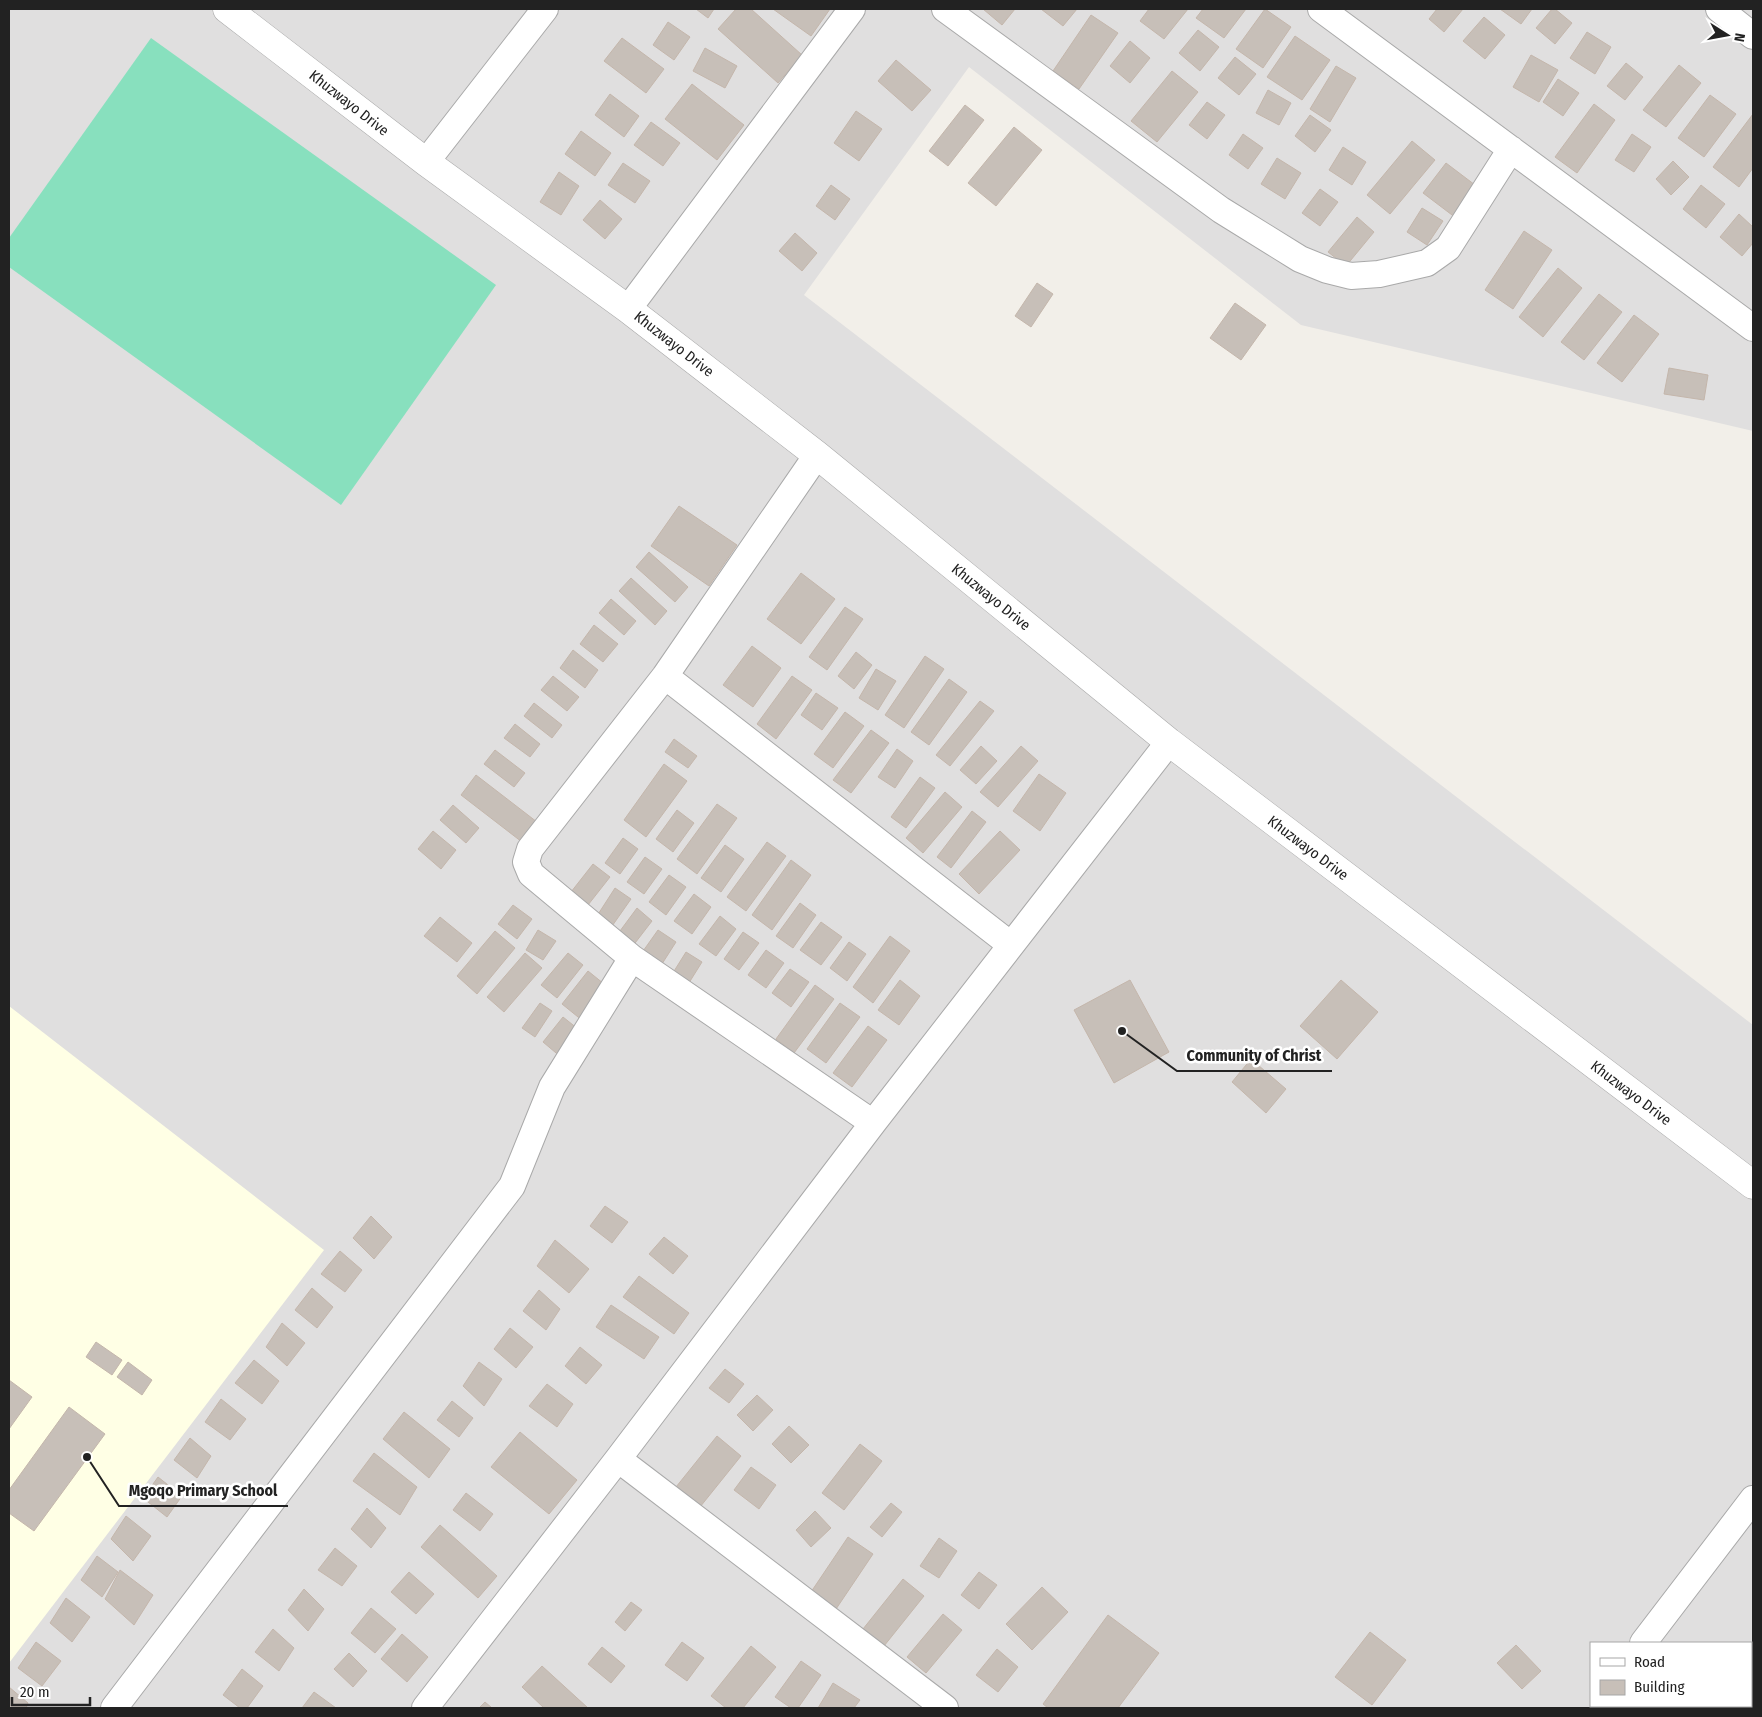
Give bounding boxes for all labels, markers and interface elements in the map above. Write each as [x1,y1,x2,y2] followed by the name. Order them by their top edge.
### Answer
[1702,10,1752,60] north arrow
[1730,32,1748,43] text: N
[306,66,392,140] street label: Khuzwayo Drive
[631,307,717,381] street label: Khuzwayo Drive
[948,560,1034,634] street label: Khuzwayo Drive
[1264,812,1352,884] street label: Khuzwayo Drive
[1177,1040,1332,1071] callout: Community of Christ
[1187,1046,1322,1065] text: Community of Christ
[1587,1057,1675,1129] street label: Khuzwayo Drive
[119,1475,288,1506] callout: Mgoqo Primary School
[129,1481,278,1500] text: Mgoqo Primary School
[1590,1642,1752,1707] legend
[1634,1653,1665,1671] text: Road
[12,1674,90,1706] scale bar
[1634,1678,1685,1696] text: Building
[20,1683,50,1701] text: 20 m

